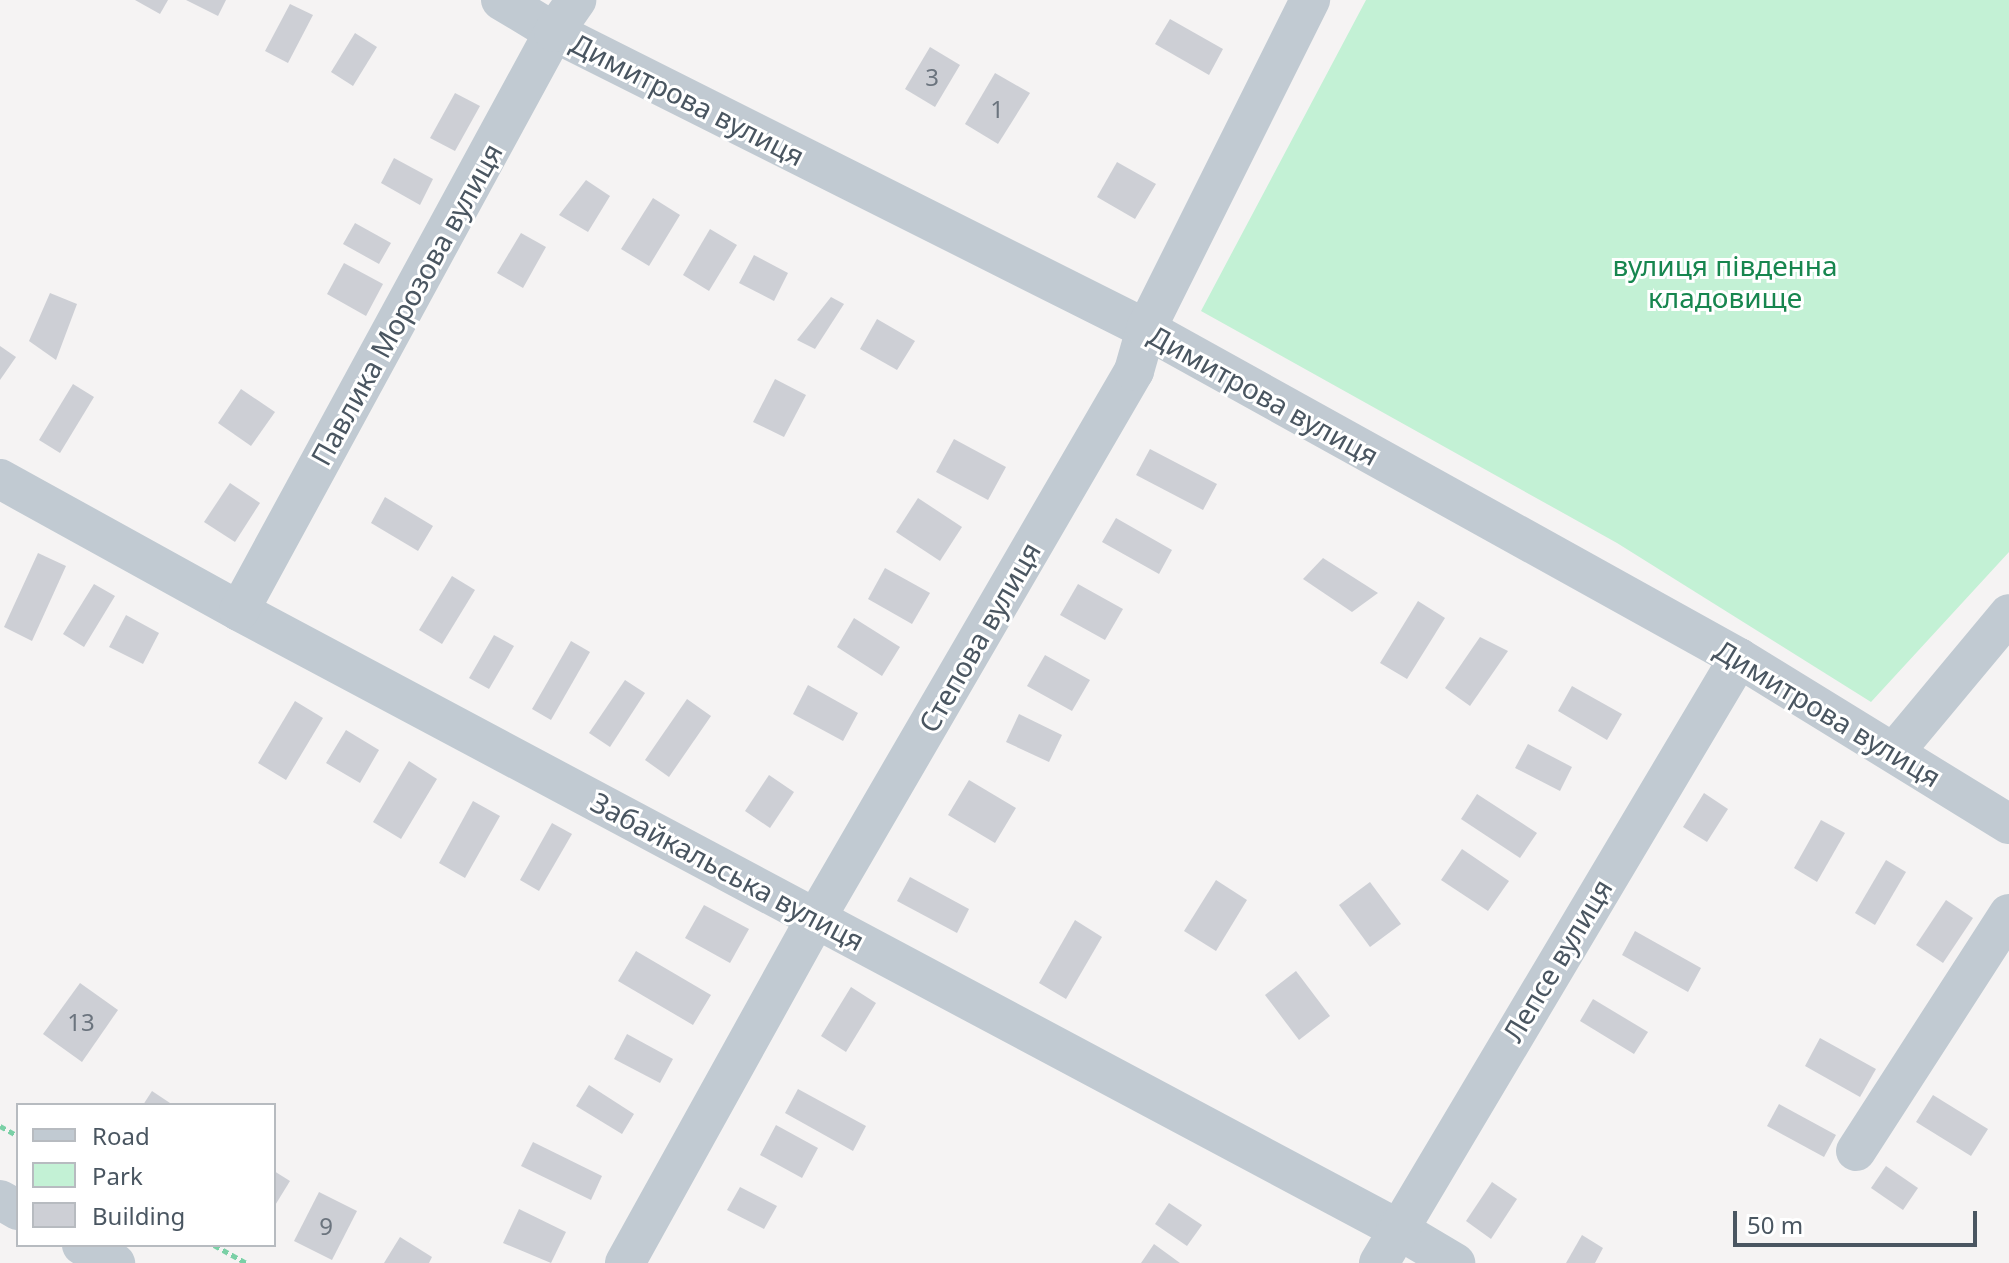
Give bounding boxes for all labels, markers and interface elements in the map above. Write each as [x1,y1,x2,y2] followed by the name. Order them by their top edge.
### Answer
[566,26,810,172] street label: Димитрова вулиця
[925,63,939,91] house number: 3
[990,95,1004,123] house number: 1
[303,137,509,471] street label: Павлика Морозова вулиця
[1612,248,1838,314] park label: вулиця південна кладовище
[1143,318,1385,472] street label: Димитрова вулиця
[911,536,1047,738] street label: Степова вулиця
[1709,632,1947,794] street label: Димитрова вулиця
[586,785,870,957] street label: Забайкальська вулиця
[1495,873,1619,1047] street label: Лепсе вулиця
[67,1008,95,1036] house number: 13
[16,1103,276,1247] legend
[92,1119,150,1152] text: Road
[92,1159,143,1192] text: Park
[1737,1195,1981,1245] scale bar
[92,1199,185,1232] text: Building
[1747,1208,1803,1241] text: 50 m
[319,1212,333,1240] house number: 9

